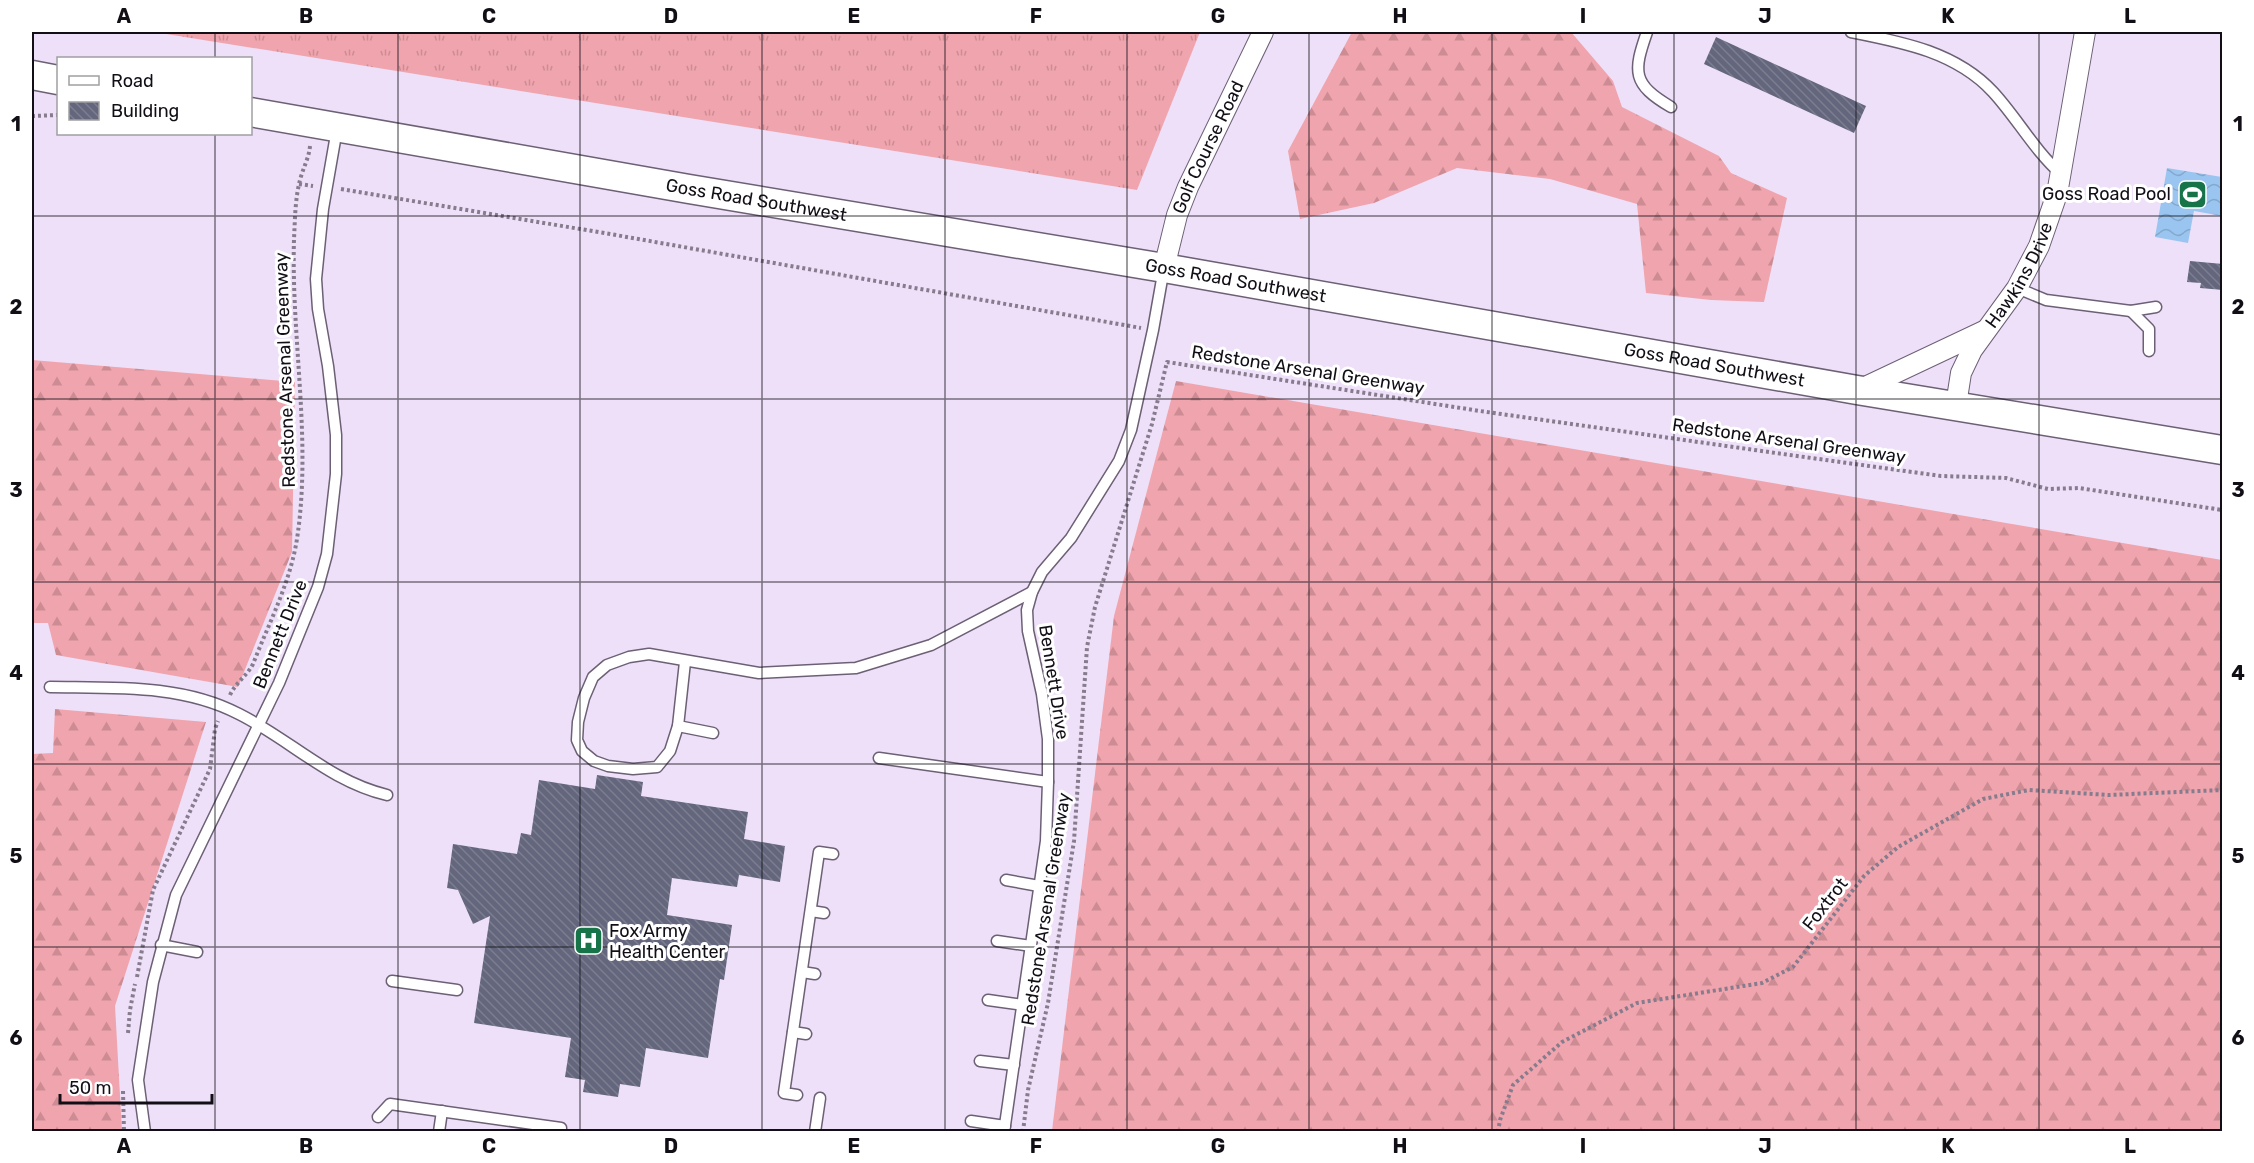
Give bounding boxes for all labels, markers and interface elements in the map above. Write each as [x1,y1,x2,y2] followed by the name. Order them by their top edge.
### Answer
[117,4,132,28] text: A
[299,4,313,28] text: B
[482,4,496,28] text: C
[664,4,678,28] text: D
[848,4,860,28] text: E
[1030,4,1042,28] text: F
[1211,4,1225,28] text: G
[1393,4,1407,28] text: H
[1580,4,1586,28] text: I
[1758,4,1772,28] text: J
[1941,4,1955,28] text: K
[2124,4,2136,28] text: L
[57,57,252,135] legend
[111,70,154,92] text: Road
[1168,77,1249,217] street label: Golf Course Road
[111,100,179,122] text: Building
[11,112,21,136] text: 1
[2233,112,2243,136] text: 1
[664,174,849,226] street label: Goss Road Southwest
[2176,178,2208,210] sports icon: Goss Road Pool
[2042,183,2171,205] place label: Goss Road Pool
[1981,219,2057,332] street label: Hawkins Drive
[270,252,300,488] street label: Redstone Arsenal Greenway
[1144,254,1328,307] street label: Goss Road Southwest
[10,295,23,319] text: 2
[2232,295,2245,319] text: 2
[1622,338,1806,392] street label: Goss Road Southwest
[1190,341,1426,399] street label: Redstone Arsenal Greenway
[1671,414,1907,468] street label: Redstone Arsenal Greenway
[9,478,23,502] text: 3
[2231,478,2245,502] text: 3
[248,576,312,692] street label: Bennett Drive
[1034,623,1074,741] street label: Bennett Drive
[9,661,23,685] text: 4
[2231,661,2245,685] text: 4
[1017,791,1075,1027] street label: Redstone Arsenal Greenway
[10,844,23,868] text: 5
[2232,844,2245,868] text: 5
[1798,873,1852,935] street label: Foxtrot
[609,920,726,963] place label: Fox Army Health Center
[572,925,604,957] hospital icon: Fox Army Health Center
[9,1026,23,1050] text: 6
[2231,1026,2245,1050] text: 6
[60,1067,212,1105] scale bar
[69,1077,112,1099] text: 50 m
[117,1134,132,1158] text: A
[299,1134,313,1158] text: B
[482,1134,496,1158] text: C
[664,1134,678,1158] text: D
[848,1134,860,1158] text: E
[1030,1134,1042,1158] text: F
[1211,1134,1225,1158] text: G
[1393,1134,1407,1158] text: H
[1580,1134,1586,1158] text: I
[1758,1134,1772,1158] text: J
[1941,1134,1955,1158] text: K
[2124,1134,2136,1158] text: L

